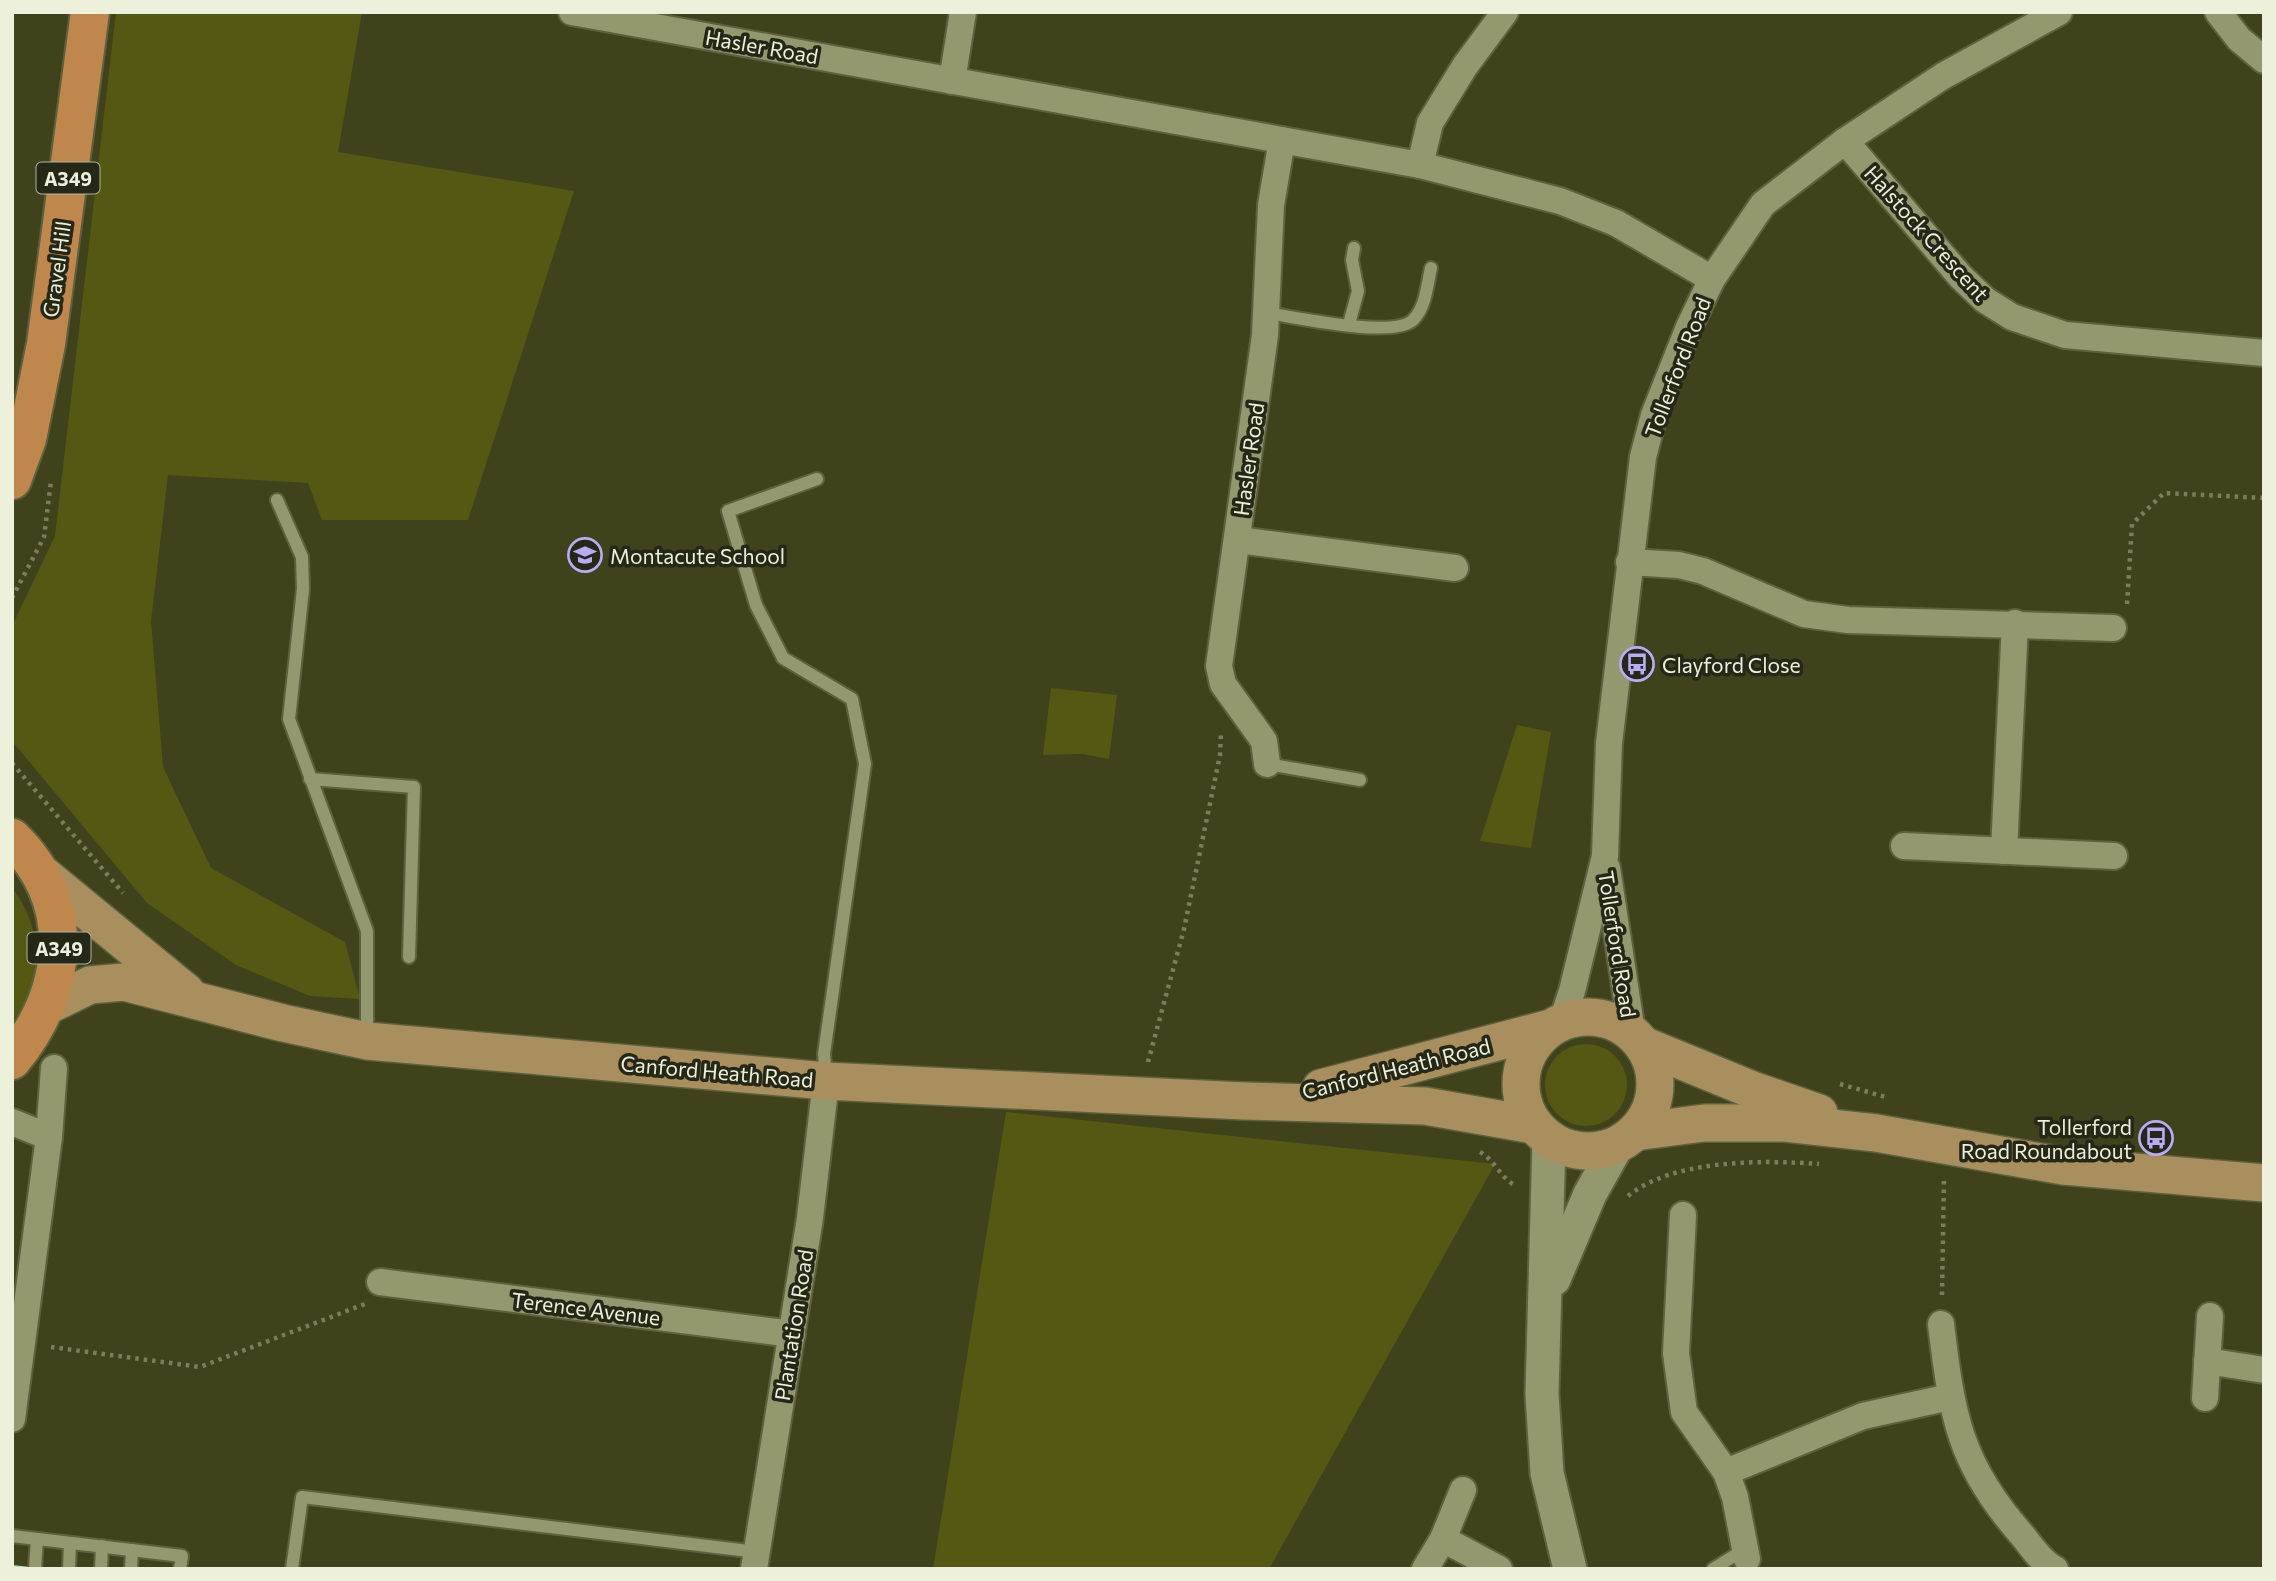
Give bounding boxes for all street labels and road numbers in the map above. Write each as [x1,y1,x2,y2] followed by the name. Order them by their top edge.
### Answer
[704,24,820,68] street label: Hasler Road
[1860,160,1994,306] street label: Halstock Crescent
[36,162,100,194] road number: A349
[37,219,75,319] street label: Gravel Hill
[1639,293,1715,441] street label: Tollerford Road
[1228,401,1268,517] street label: Hasler Road
[1594,869,1642,1019] street label: Tollerford Road
[28,932,90,964] road number: A349
[1299,1032,1493,1104] street label: Canford Heath Road
[620,1050,814,1092] street label: Canford Heath Road
[769,1248,817,1402] street label: Plantation Road
[510,1286,662,1330] street label: Terence Avenue

